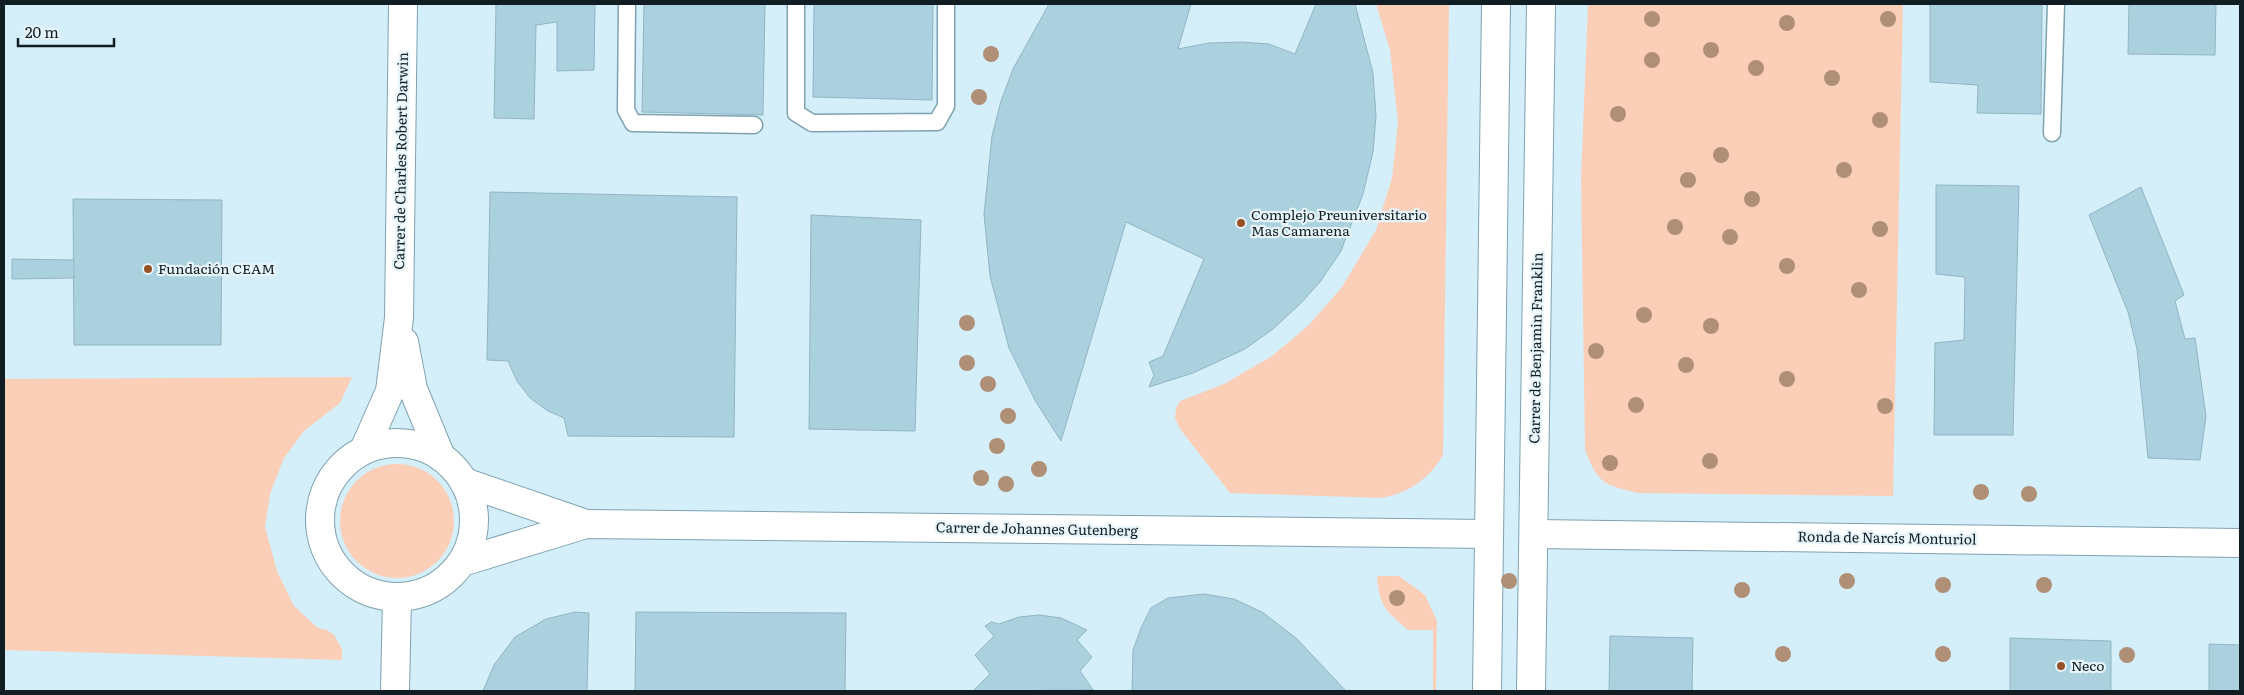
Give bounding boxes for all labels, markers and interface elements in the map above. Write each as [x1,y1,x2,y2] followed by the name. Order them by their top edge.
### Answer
[18,15,114,47] scale bar
[25,20,59,43] text: 20 m
[388,52,412,270] street label: Carrer de Charles Robert Darwin
[1251,204,1427,240] place label: Complejo Preuniversitario Mas Camarena
[1235,217,1247,229] marker: Complejo Preuniversitario Mas Camarena
[1523,252,1547,444] street label: Carrer de Benjamin Franklin
[158,258,275,278] place label: Fundación CEAM
[142,263,154,275] marker: Fundación CEAM
[936,516,1138,540] street label: Carrer de Johannes Gutenberg
[1797,525,1977,549] street label: Ronda de Narcís Monturiol
[2071,655,2104,675] place label: Neco
[2055,660,2067,672] marker: Neco

